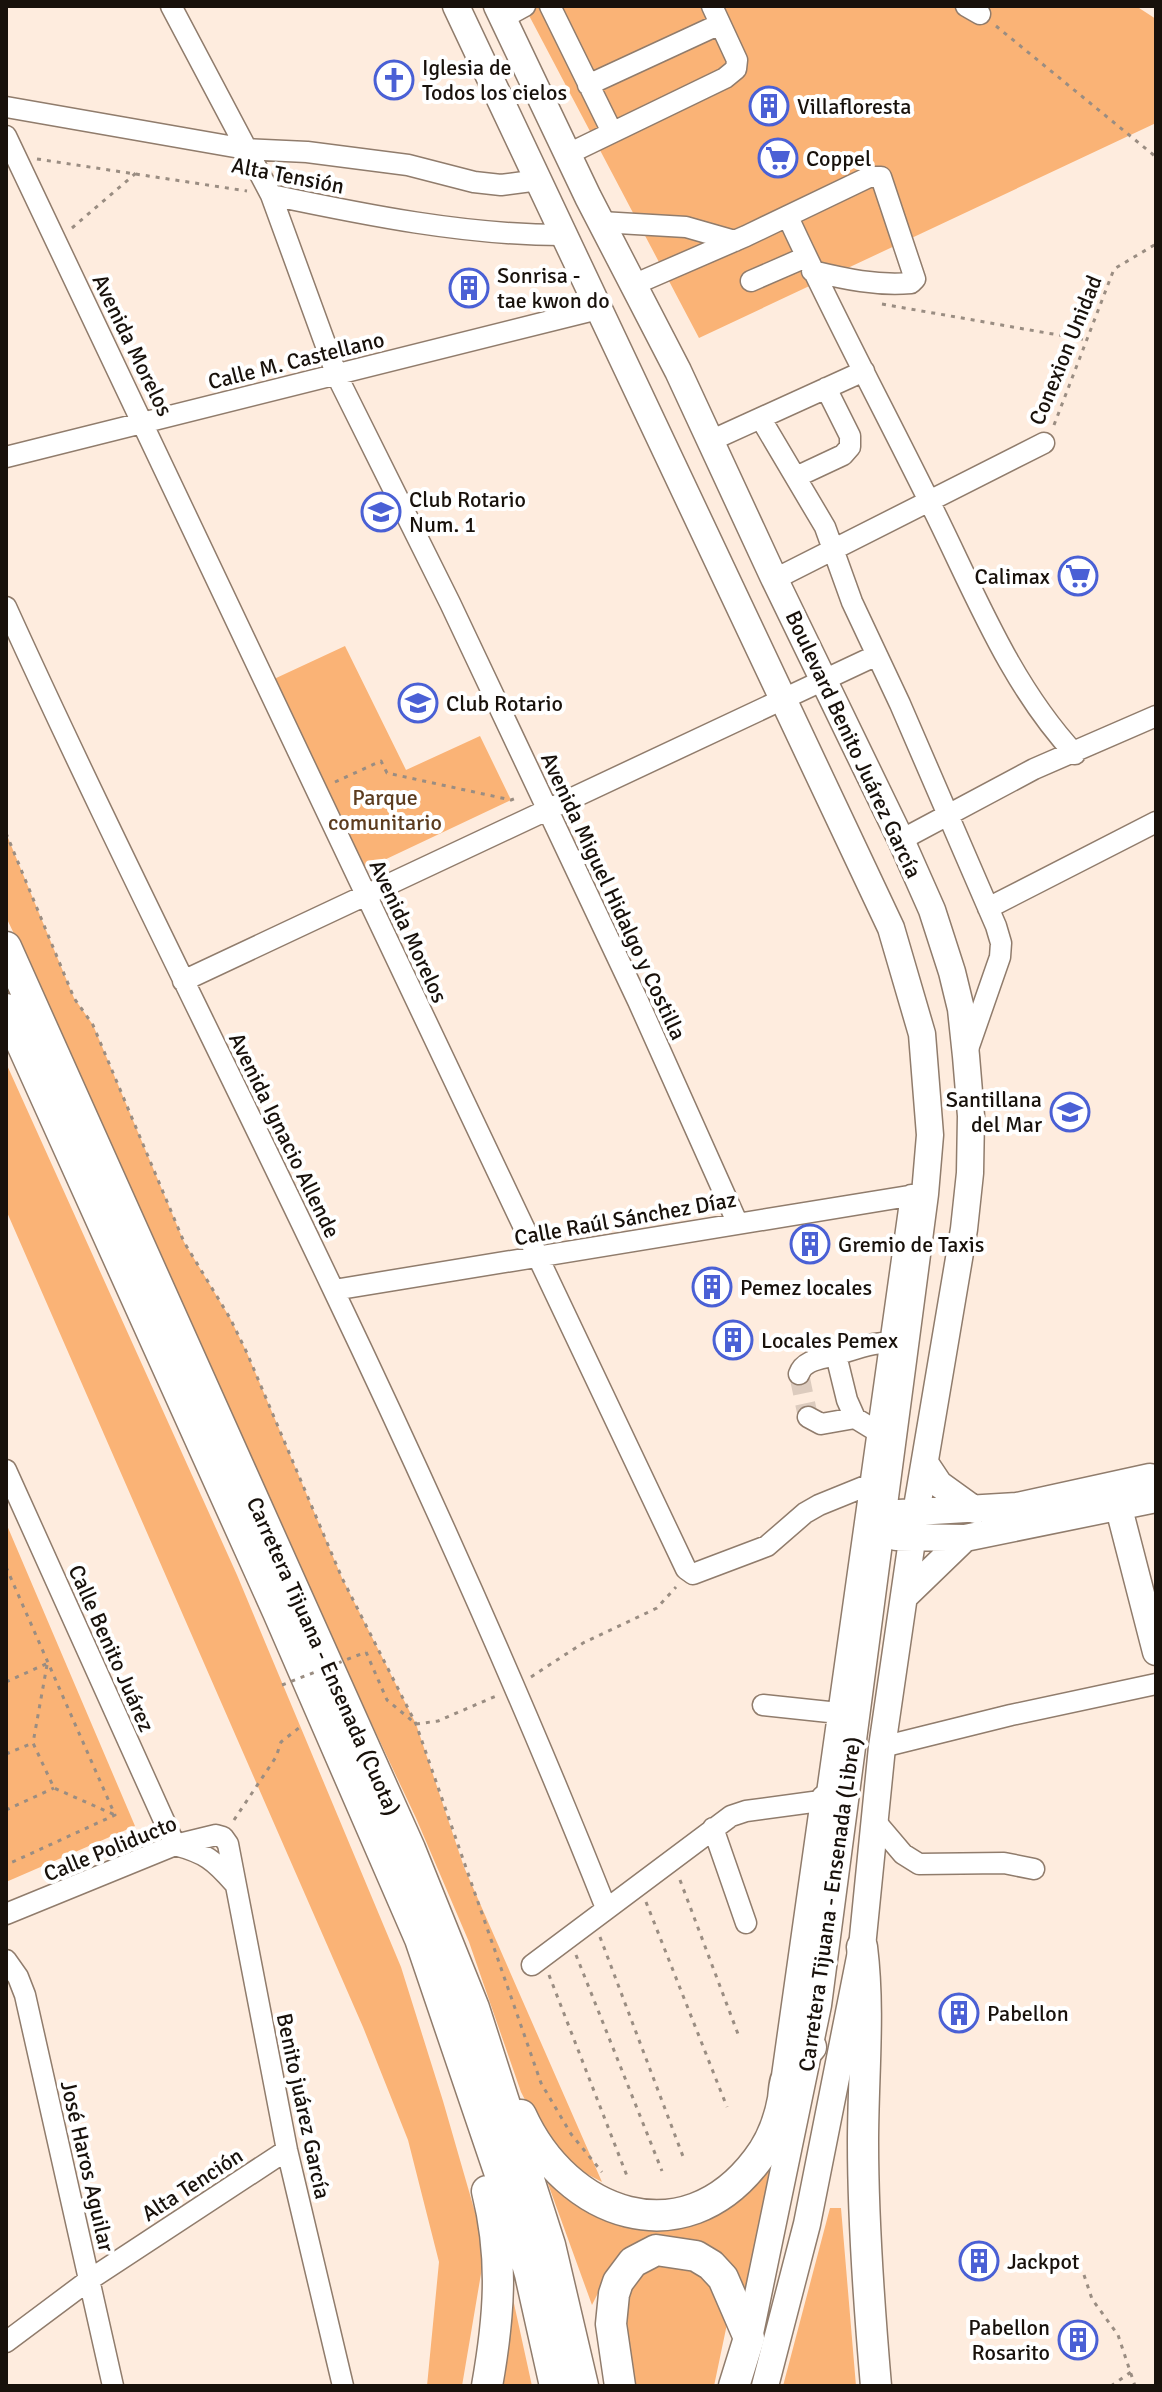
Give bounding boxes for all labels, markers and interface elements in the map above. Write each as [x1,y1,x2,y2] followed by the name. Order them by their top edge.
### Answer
[422,54,567,106] place label: Iglesia de Todos los cielos
[373,59,415,101] church icon: Iglesia de Todos los cielos
[748,85,790,127] building icon: Villafloresta
[797,93,911,120] place label: Villafloresta
[757,137,799,179] supermarket icon: Coppel
[806,145,871,172] place label: Coppel
[229,151,346,200] street label: Alta Tensión
[497,262,610,314] place label: Sonrisa - tae kwon do
[448,267,490,309] building icon: Sonrisa - tae kwon do
[87,270,179,421] street label: Avenida Morelos
[1023,271,1108,429] street label: Conexion Unidad
[205,326,387,395] street label: Calle M. Castellano
[409,486,526,538] place label: Club Rotario Num. 1
[360,491,402,533] school or university icon: Club Rotario Num. 1
[1057,555,1099,597] supermarket icon: Calimax
[975,563,1050,590] place label: Calimax
[780,606,928,882] street label: Boulevard Benito Juárez García
[397,682,439,724] school or university icon: Club Rotario
[446,690,563,717] place label: Club Rotario
[535,748,692,1044] street label: Avenida Miguel Hidalgo y Costilla
[328,784,442,836] park label: Parque comunitario
[364,855,453,1007] street label: Avenida Morelos
[223,1028,346,1242] street label: Avenida Ignacio Allende
[946,1086,1042,1138] place label: Santillana del Mar
[1049,1091,1091,1133] school or university icon: Santillana del Mar
[512,1186,738,1251] street label: Calle Raúl Sánchez Díaz
[789,1223,831,1265] building icon: Gremio de Taxis
[838,1231,984,1258] place label: Gremio de Taxis
[691,1266,733,1308] building icon: Pemez locales
[740,1274,872,1301] place label: Pemez locales
[712,1319,754,1361] building icon: Locales Pemex
[761,1327,898,1354] place label: Locales Pemex
[241,1493,406,1820] street label: Carretera Tijuana - Ensenada (Cuota)
[63,1560,161,1736] street label: Calle Benito Juárez
[793,1735,866,2073] street label: Carretera Tijuana - Ensenada (Libre)
[40,1810,181,1887] street label: Calle Poliducto
[938,1992,980,2034] building icon: Pabellon
[987,2000,1069,2027] place label: Pabellon
[271,2011,336,2201] street label: Benito juárez García
[55,2078,120,2254] street label: José Haros Aguilar
[137,2142,248,2227] street label: Alta Tención
[958,2240,1000,2282] building icon: Jackpot
[1007,2248,1080,2275] place label: Jackpot
[968,2314,1050,2366] place label: Pabellon Rosarito
[1057,2319,1099,2361] building icon: Pabellon Rosarito

